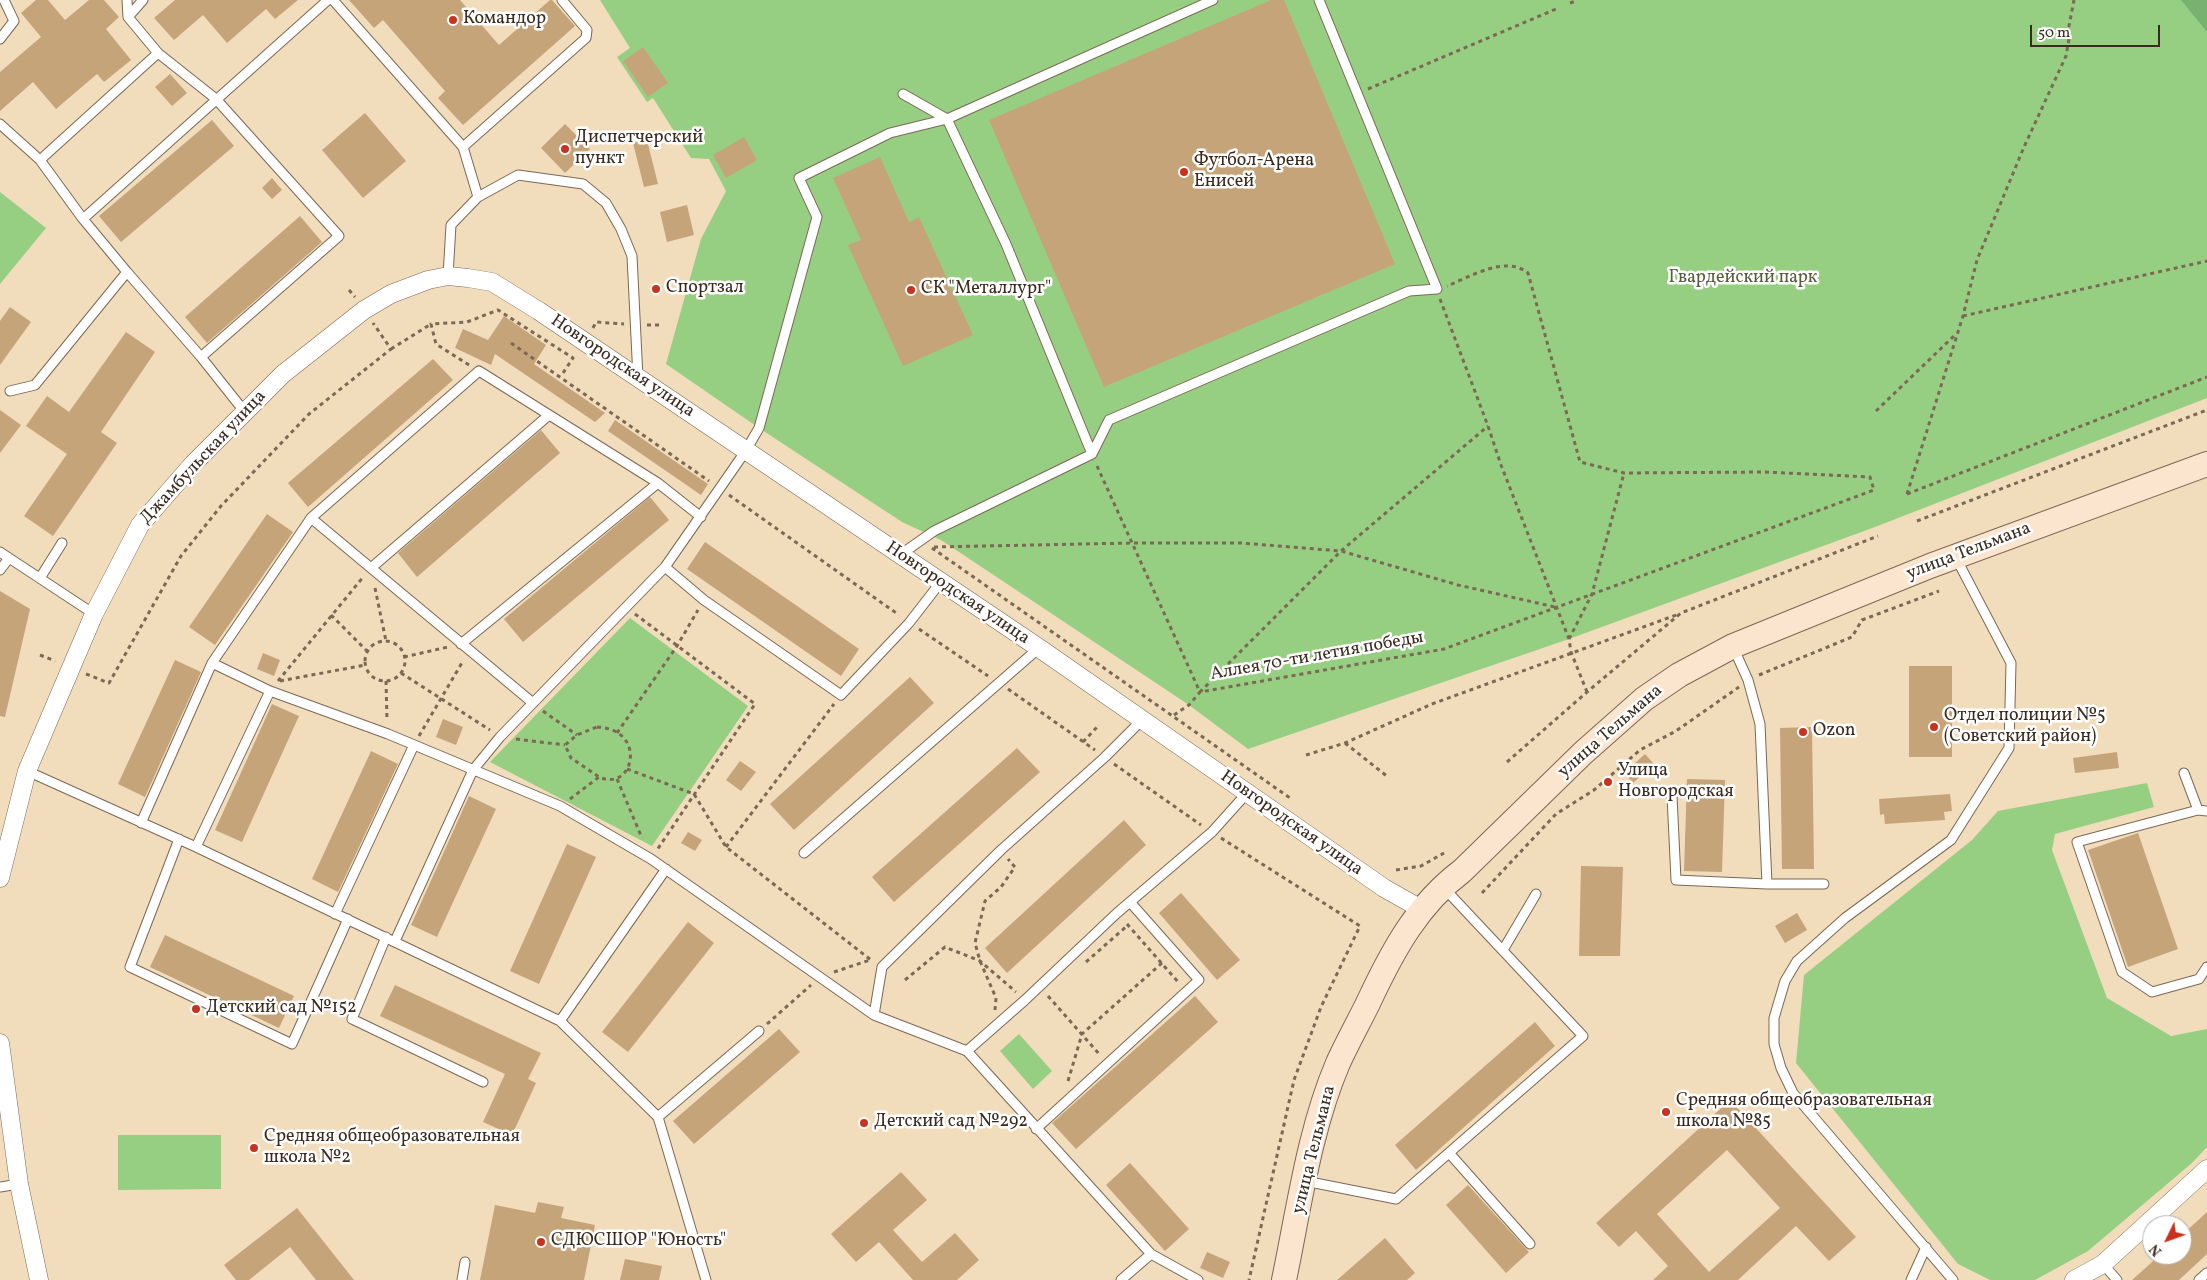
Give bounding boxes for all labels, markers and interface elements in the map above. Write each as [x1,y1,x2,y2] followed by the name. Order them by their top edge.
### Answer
[463,9,546,31] place label: Командор
[447,14,459,26] marker: Командор
[2032,15,2162,47] scale bar
[2038,23,2070,44] text: 50 m
[575,128,703,170] place label: Диспетчерский пункт
[559,143,571,155] marker: Диспетчерский пункт
[1194,151,1314,193] place label: Футбол-Арена Енисей
[1178,166,1190,178] marker: Футбол-Арена Енисей
[1669,268,1817,290] park label: Гвардейский парк
[666,278,744,300] place label: Спортзал
[921,279,1051,301] place label: СК "Металлург"
[650,283,662,295] marker: Спортзал
[905,284,917,296] marker: СК "Металлург"
[546,311,698,423] street label: Новгородская улица
[136,386,272,530] street label: Джамбульская улица
[1904,518,2034,586] street label: улица Тельмана
[881,538,1033,650] street label: Новгородская улица
[1209,628,1425,686] street label: Аллея 70-ти летия победы
[1554,681,1668,783] street label: улица Тельмана
[1944,706,2106,749] place label: Отдел полиции №5 (Советский район)
[1813,721,1855,743] place label: Ozon
[1928,721,1940,733] marker: Отдел полиции №5 (Советский район)
[1797,726,1809,738] marker: Ozon
[1618,761,1734,804] place label: Улица Новгородская
[1215,767,1367,881] street label: Новгородская улица
[1602,776,1614,788] marker: Улица Новгородская
[206,998,357,1020] place label: Детский сад №152
[190,1003,202,1015] marker: Детский сад №152
[1289,1084,1341,1216] street label: улица Тельмана
[1676,1091,1932,1134] place label: Средняя общеобразовательная школа №85
[1660,1106,1672,1118] marker: Средняя общеобразовательная школа №85
[874,1112,1028,1134] place label: Детский сад №292
[858,1117,870,1129] marker: Детский сад №292
[264,1127,520,1170] place label: Средняя общеобразовательная школа №2
[248,1142,260,1154] marker: Средняя общеобразовательная школа №2
[2142,1215,2192,1265] north arrow
[551,1231,726,1253] place label: СДЮСШОР "Юность"
[535,1236,547,1248] marker: СДЮСШОР "Юность"
[2146,1240,2167,1260] text: N

